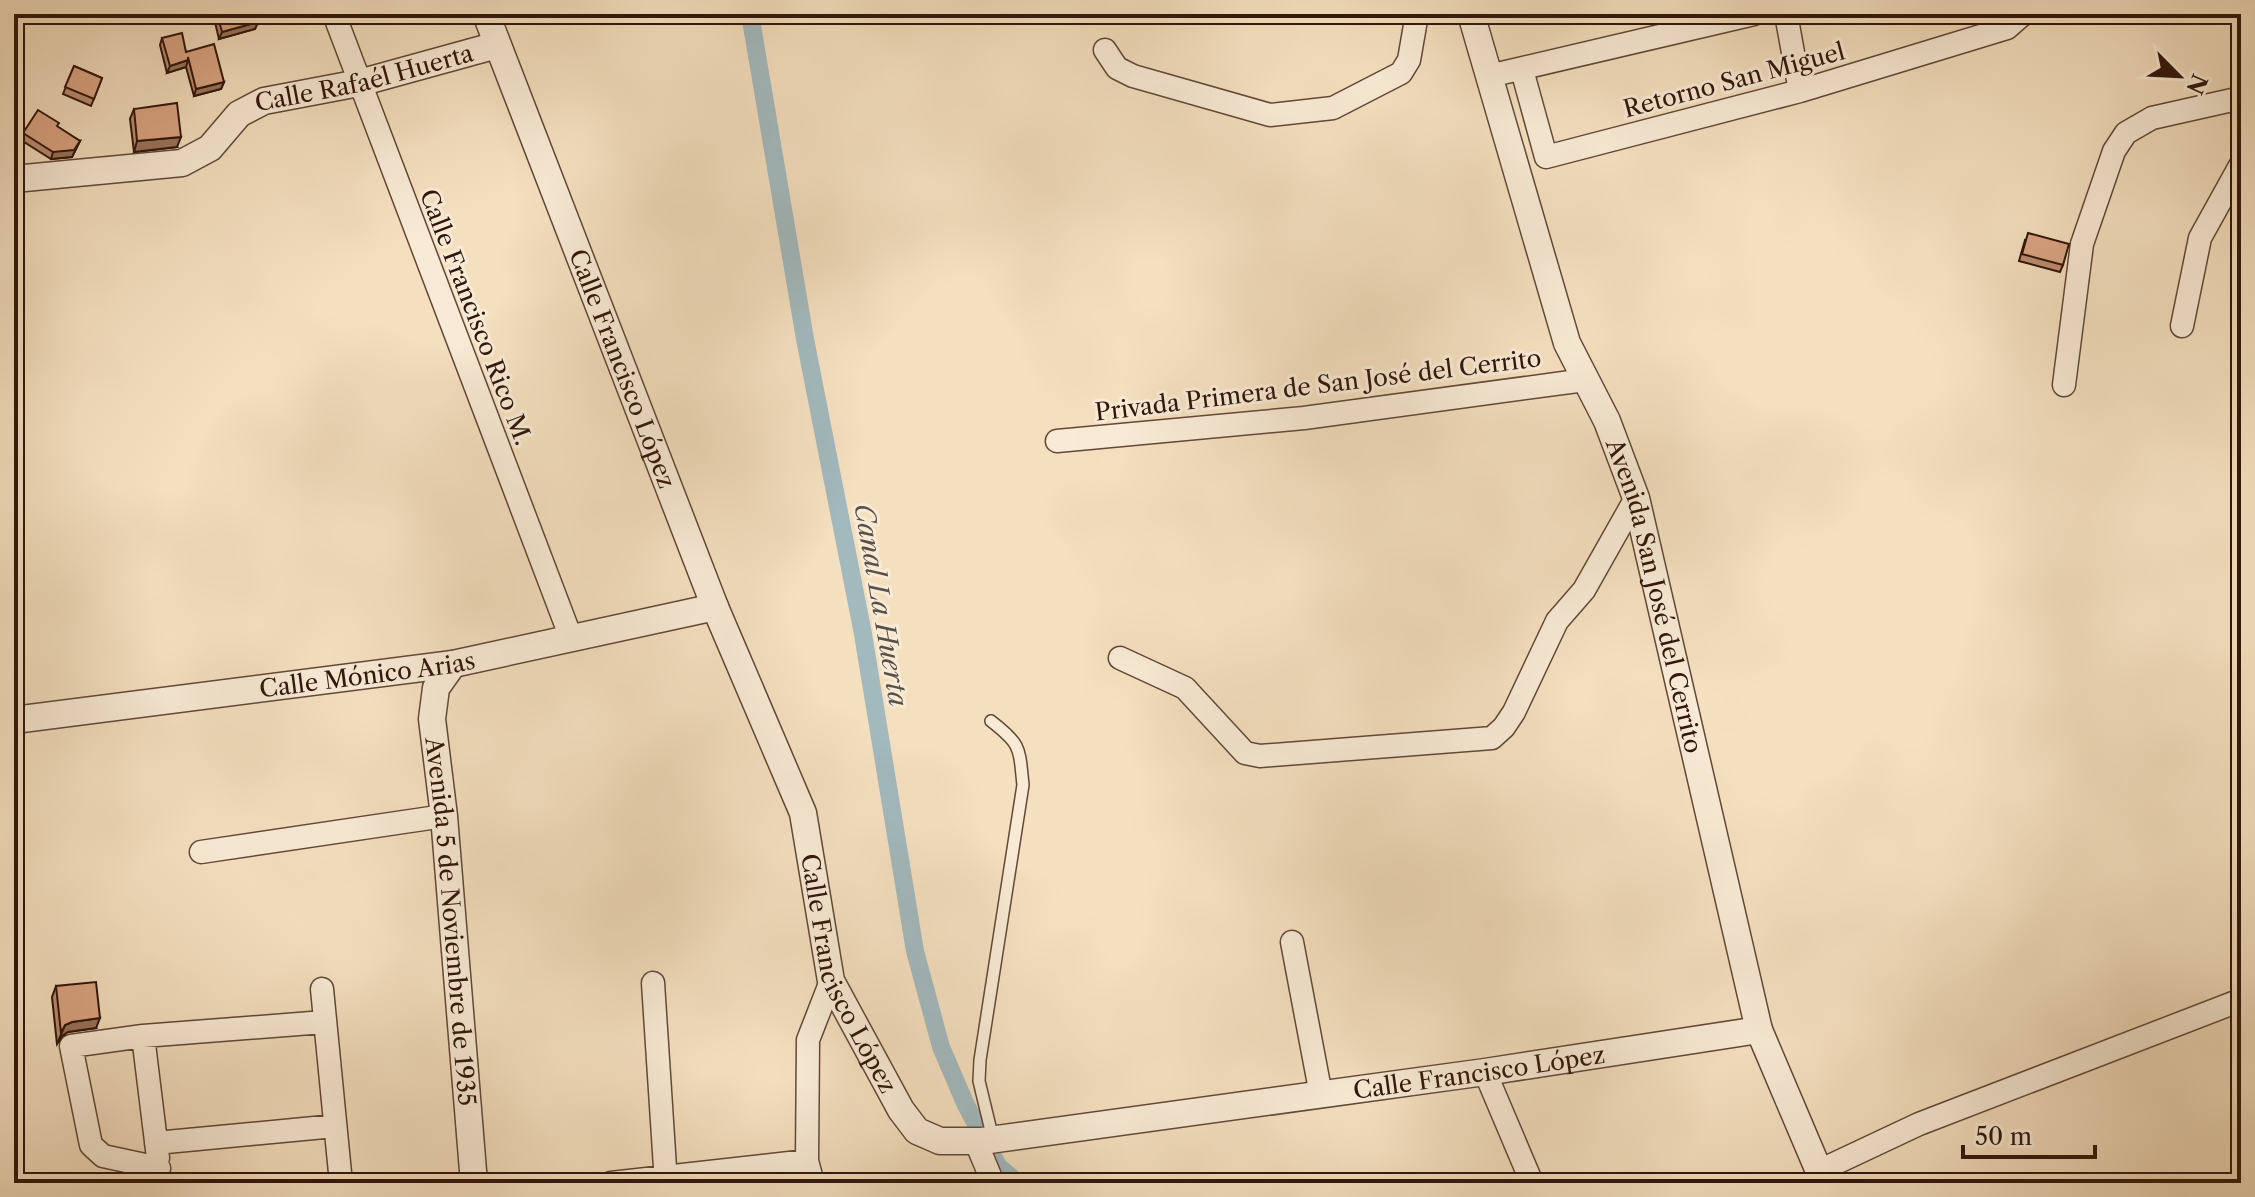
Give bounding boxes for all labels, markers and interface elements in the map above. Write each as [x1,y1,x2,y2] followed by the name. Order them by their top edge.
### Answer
[1620,36,1848,124] street label: Retorno San Miguel
[2139,36,2219,116] north arrow
[252,38,477,117] street label: Calle Rafaél Huerta
[2181,70,2213,98] text: N
[414,185,538,449] street label: Calle Francisco Rico M.
[564,245,682,492] street label: Calle Francisco López
[1093,343,1543,427] street label: Privada Primera de San José del Cerrito
[1600,433,1709,756] street label: Avenida San José del Cerrito
[847,501,915,710] water label: Canal La Huerta
[258,645,478,703] street label: Calle Mónico Arias
[420,734,482,1107] street label: Avenida 5 de Noviembre de 1935
[796,851,903,1098] street label: Calle Francisco López
[1351,1039,1607,1104] street label: Calle Francisco López
[1963,1109,2095,1159] scale bar
[1975,1122,2032,1151] text: 50 m

